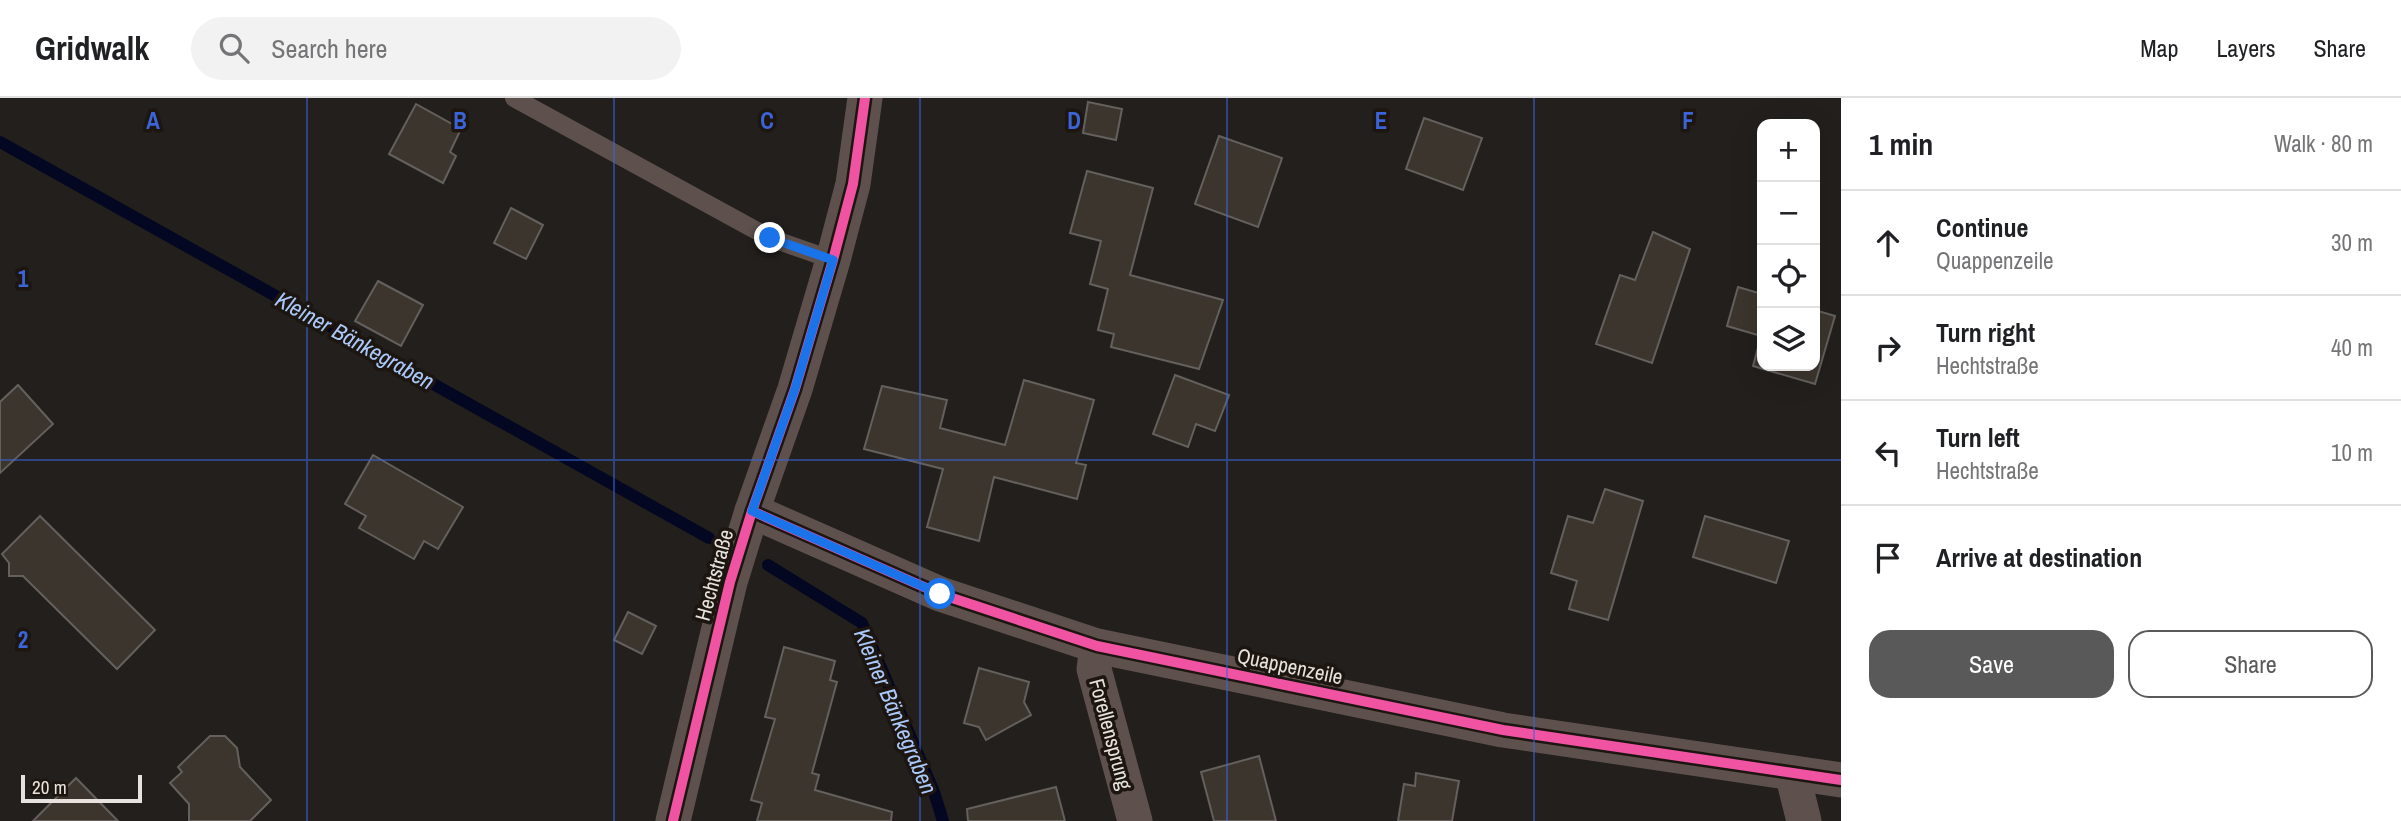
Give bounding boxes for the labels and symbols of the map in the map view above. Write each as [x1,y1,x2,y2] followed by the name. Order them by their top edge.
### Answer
[146,105,160,136] text: A
[453,105,467,136] text: B
[760,105,774,136] text: C
[1067,105,1081,136] text: D
[1375,105,1387,136] text: E
[1682,105,1694,136] text: F
[754,222,785,253] route end
[18,263,29,294] text: 1
[270,283,440,397] water label: Kleiner Bänkegraben
[688,526,740,624] street label: Hechtstraße
[924,578,955,609] route start
[847,623,945,799] water label: Kleiner Bänkegraben
[18,624,28,655] text: 2
[1235,641,1345,691] street label: Quappenzeile
[1082,675,1140,793] street label: Forellensprung
[21,772,142,804] scale bar

